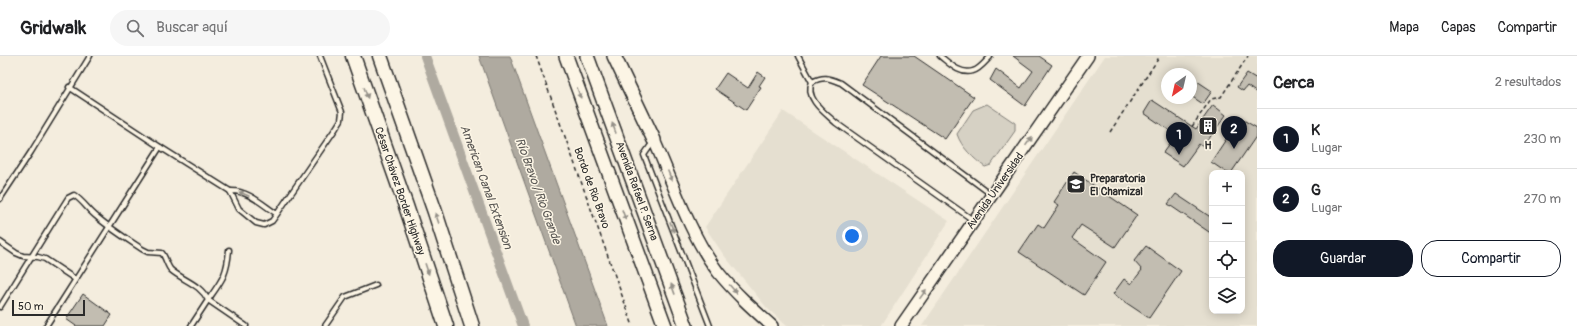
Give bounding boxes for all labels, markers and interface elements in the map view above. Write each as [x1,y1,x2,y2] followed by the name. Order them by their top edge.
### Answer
[110,10,390,46] search box
[20,16,86,40] text: Gridwalk
[124,17,146,39] icon: search
[156,18,228,37] text: Buscar aquí
[1389,19,1419,36] text: Mapa
[1441,19,1476,36] text: Capas
[1498,19,1557,36] text: Compartir
[1161,68,1197,104] north arrow
[1273,72,1314,93] text: Cerca
[1495,74,1561,90] text: 2 resultados
[364,87,370,99] one-way arrow
[577,87,583,99] one-way arrow
[1197,115,1219,137] building icon: H
[1221,116,1247,149] pin: 2
[610,121,616,133] one-way arrow
[1311,121,1320,140] text: K
[1166,122,1192,155] pin: 1
[457,123,516,252] water label: American Canal Extension
[372,125,428,257] street label: César Chávez Border Highway
[1283,131,1289,147] text: 1
[1524,131,1561,147] text: 230 m
[512,136,565,247] water label: Río Bravo / Rio Grande
[1025,136,1033,146] one-way arrow
[1205,139,1212,152] place label: H
[613,140,661,242] street label: Avenida Rafael P. Serna
[1311,140,1342,156] text: Lugar
[571,146,613,230] street label: Bordo de Rio Bravo
[964,150,1026,232] street label: Avenida Universidad
[1209,170,1245,314] map controls
[1209,170,1245,206] button: +
[667,171,673,182] one-way arrow
[1090,172,1145,198] place label: Preparatoria El Chamizal
[1065,173,1087,195] school or university icon: Preparatoria El Chamizal
[1311,181,1321,200] text: G
[237,190,249,196] one-way arrow
[1282,191,1290,207] text: 2
[1524,191,1561,207] text: 270 m
[1311,200,1342,216] text: Lugar
[1209,206,1245,242] button: −
[621,209,627,221] one-way arrow
[434,211,440,223] one-way arrow
[669,222,675,234] one-way arrow
[842,226,862,246] your location
[1273,240,1413,277] button: Guardar
[1421,240,1561,277] button: Compartir
[1209,242,1245,278] button: locate
[424,263,430,275] one-way arrow
[1209,278,1245,314] button: layers
[669,283,675,295] one-way arrow
[729,283,738,294] one-way arrow
[919,289,927,299] one-way arrow
[12,298,85,317] scale bar
[18,300,44,313] text: 50 m

